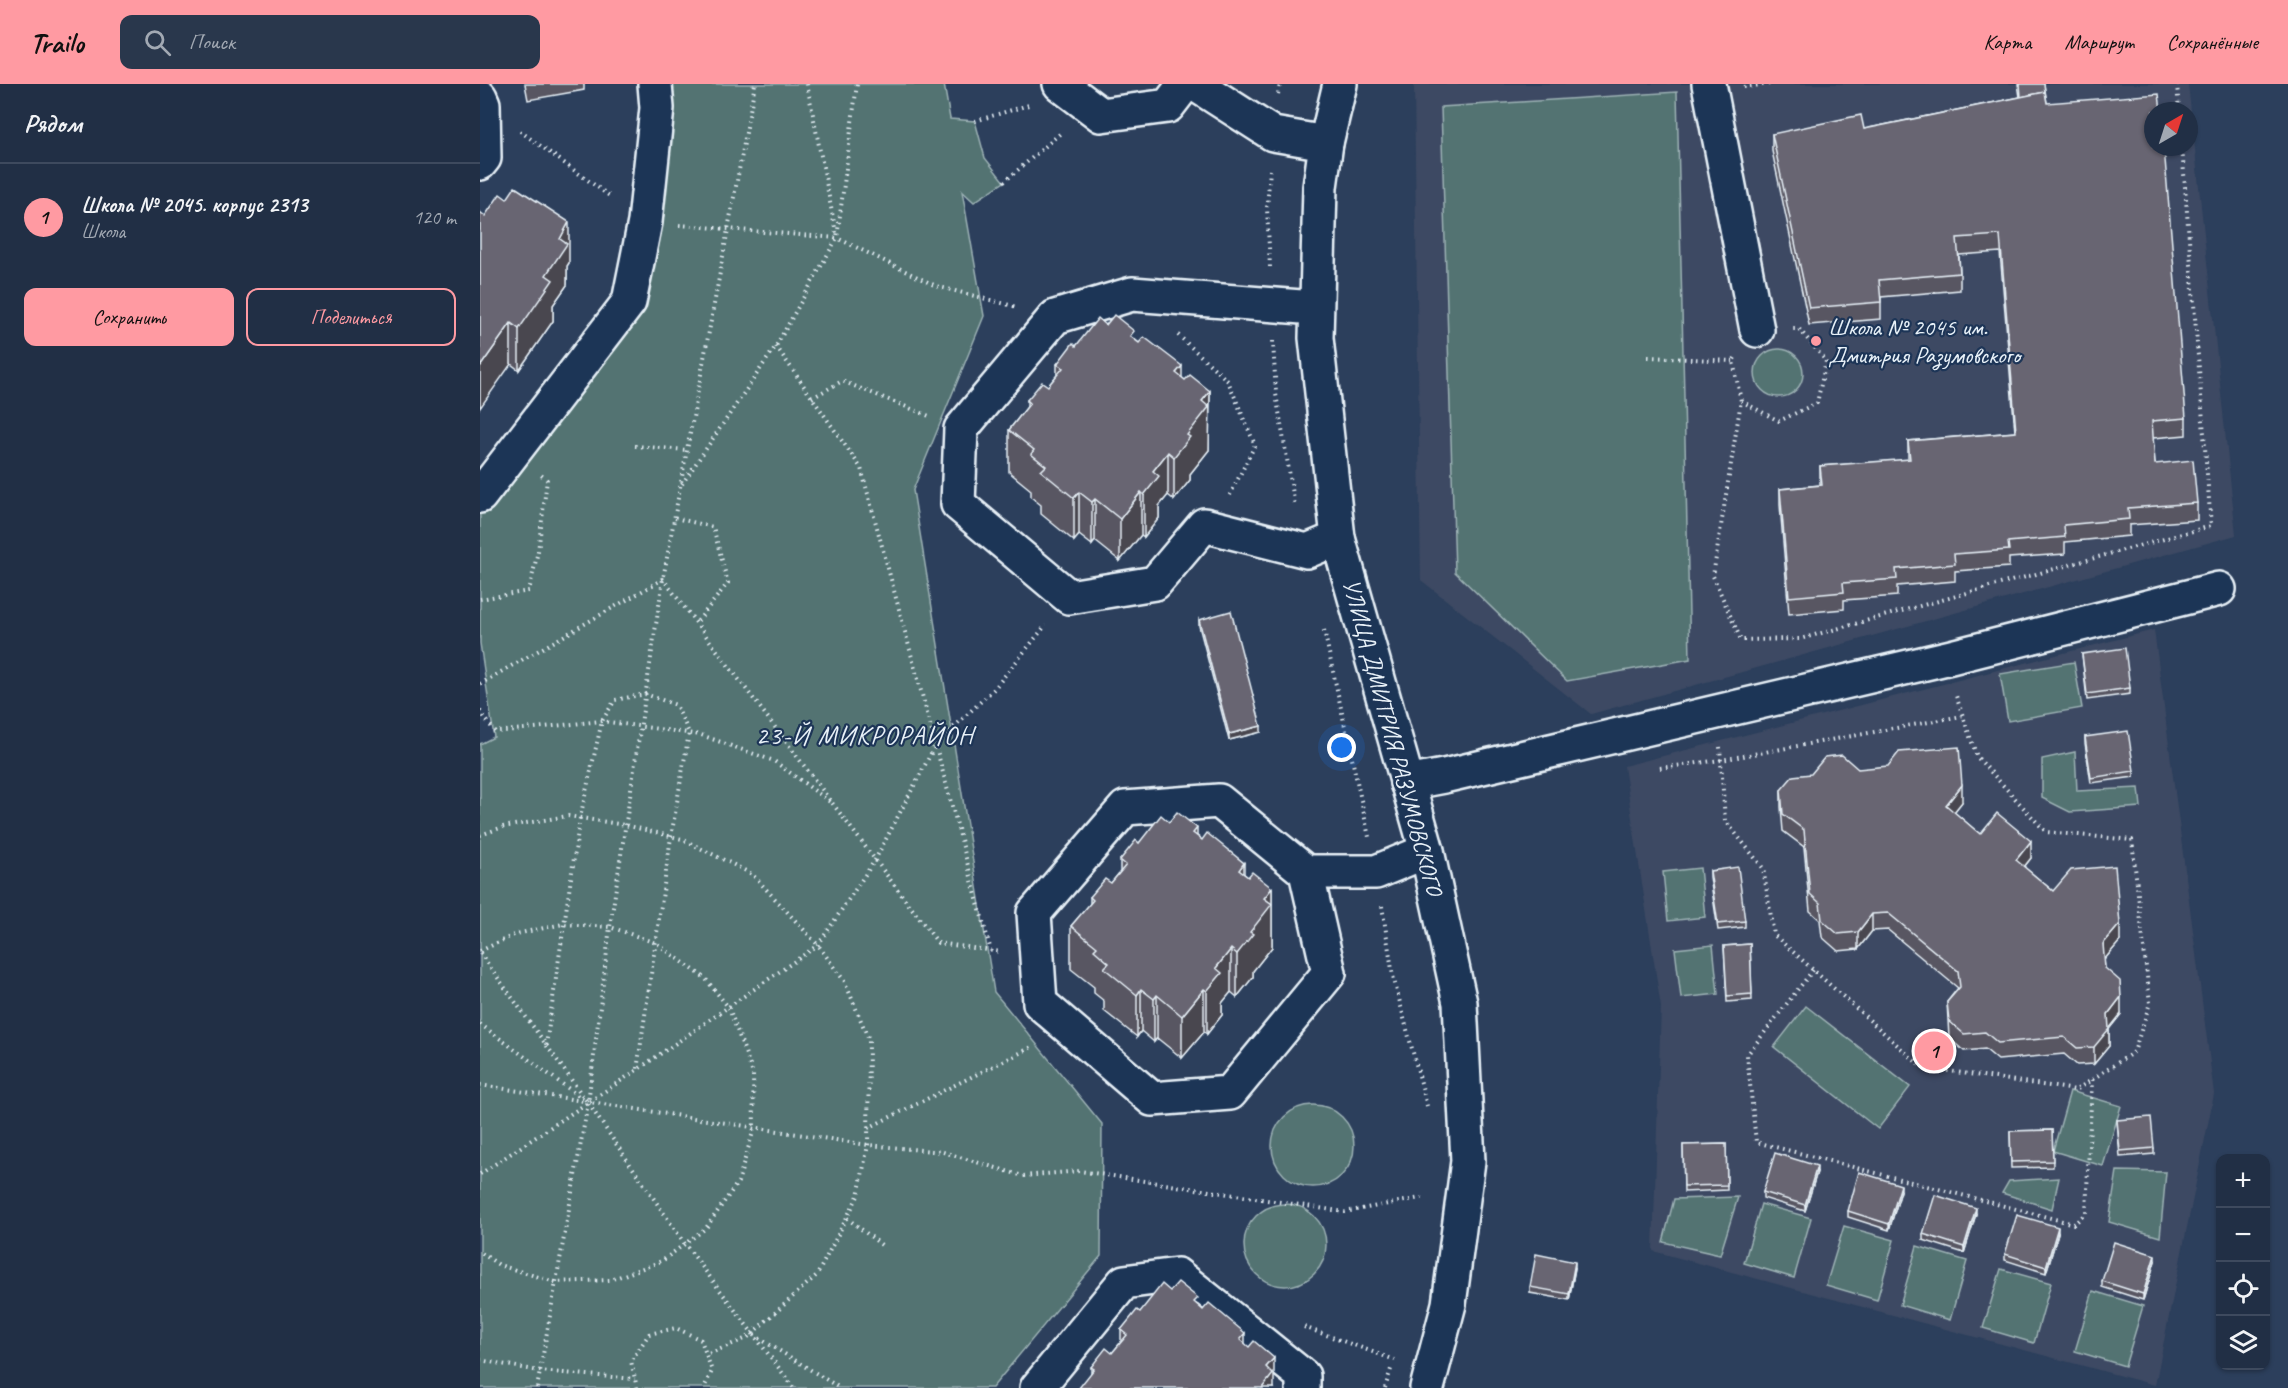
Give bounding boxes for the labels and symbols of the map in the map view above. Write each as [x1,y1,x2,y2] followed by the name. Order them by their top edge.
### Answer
[2144,102,2198,156] north arrow
[1828,312,2023,371] place label: Школа № 2045 им. Дмитрия Разумовского
[1809,334,1823,348] marker: Школа № 2045 им. Дмитрия Разумовского
[1336,576,1450,900] street label: УЛИЦА ДМИТРИЯ РАЗУМОВСКОГО
[756,719,977,752] district label: 23-Й МИКРОРАЙОН
[1327,733,1356,762] your location
[1914,1028,1954,1074] pin: 1

